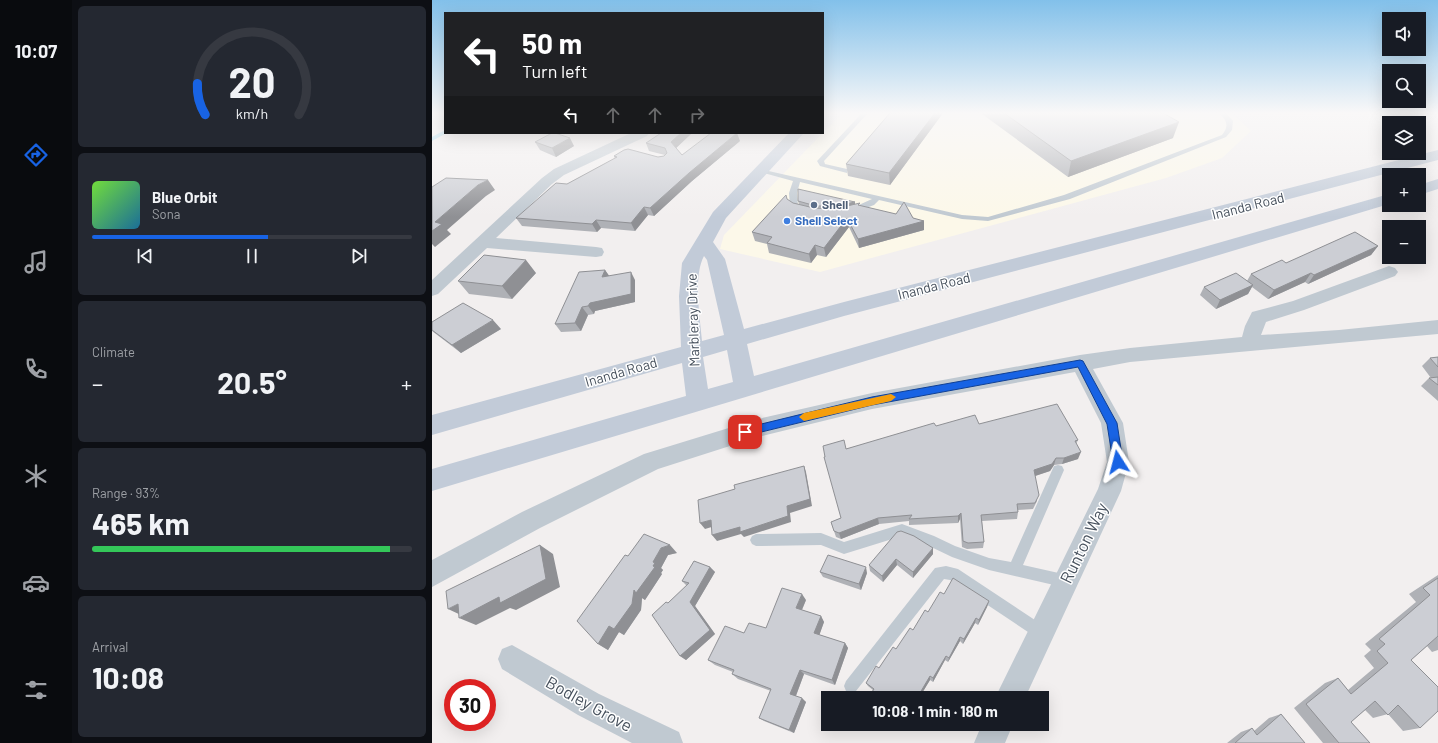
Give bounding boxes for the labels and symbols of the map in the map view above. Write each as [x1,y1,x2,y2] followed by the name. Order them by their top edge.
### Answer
[1210,188,1286,223] street label: Inanda Road
[822,197,848,211] place label: Shell
[809,200,819,210] marker: Shell
[795,213,858,227] place label: Shell Select
[782,216,792,226] marker: Shell Select
[896,268,972,303] street label: Inanda Road
[682,273,703,367] street label: Marbleray Drive
[583,353,659,390] street label: Inanda Road
[728,415,762,449] pin
[1097,441,1139,483] position arrow
[1055,499,1111,586] street label: Runton Way
[543,671,636,735] street label: Bodley Grove
[444,679,496,731] speed limit sign: 30

